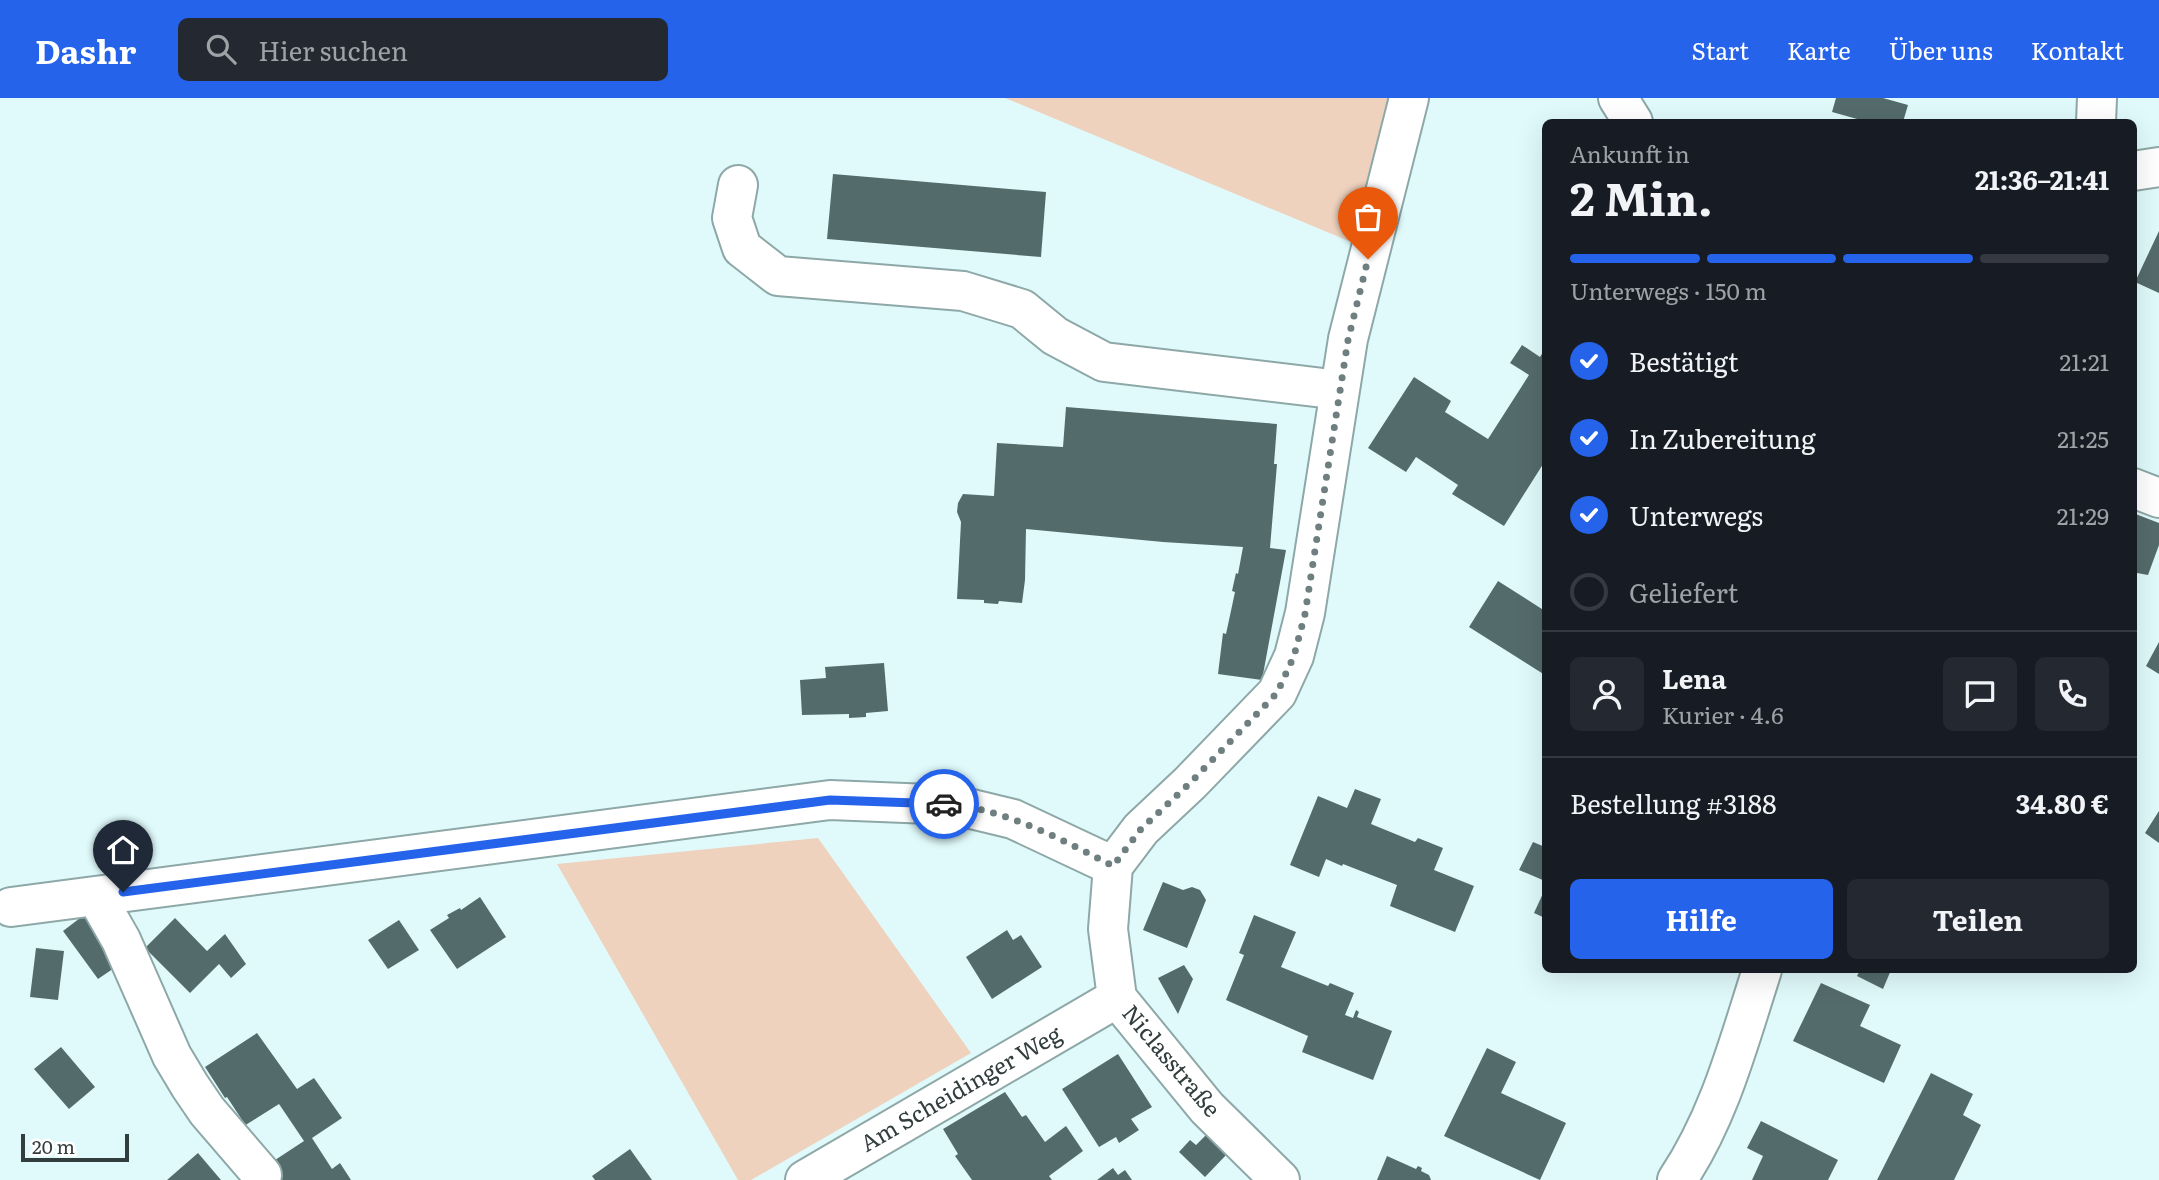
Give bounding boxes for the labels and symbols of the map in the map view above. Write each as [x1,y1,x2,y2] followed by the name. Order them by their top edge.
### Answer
[1338,187,1398,259] pin
[909,769,979,839] courier
[93,820,153,892] pin
[1115,996,1230,1123] street label: Niclasstraße
[853,1016,1067,1159] street label: Am Scheidinger Weg
[21,1131,130,1163] scale bar

